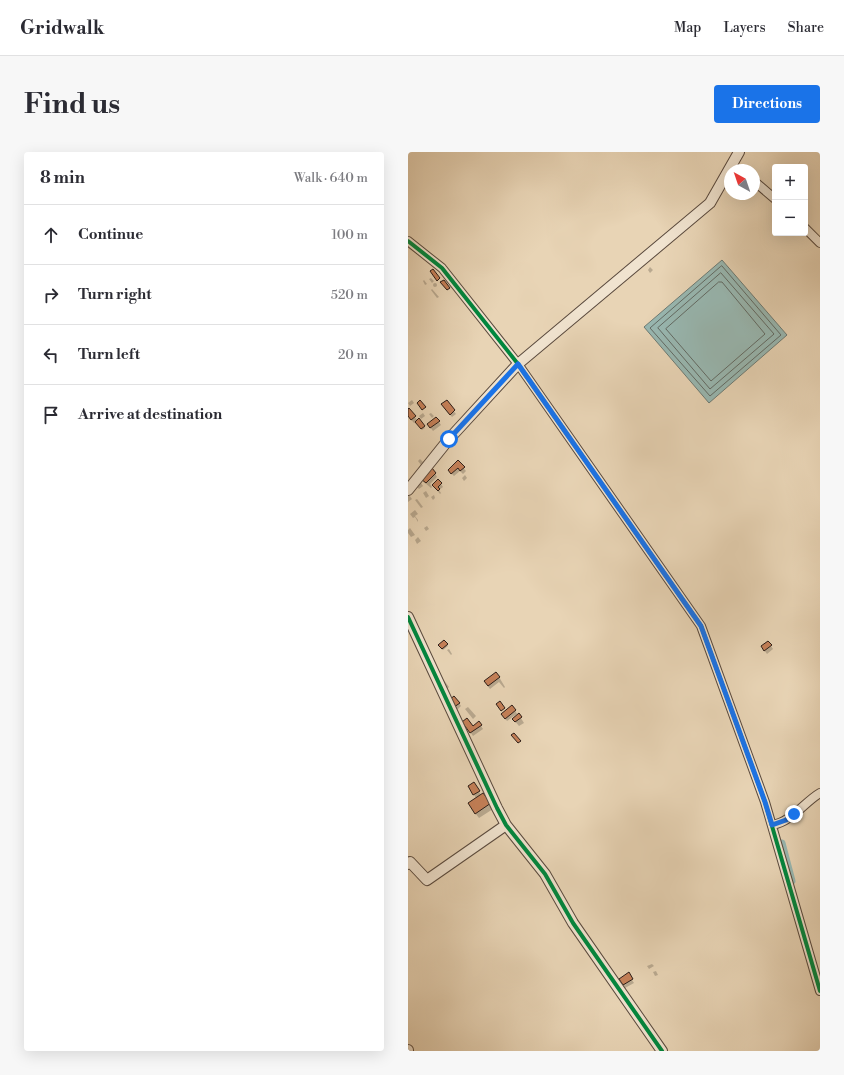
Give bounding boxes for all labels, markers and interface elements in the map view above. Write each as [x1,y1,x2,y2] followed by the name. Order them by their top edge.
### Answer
[20,16,104,40] text: Gridwalk
[674,19,701,37] text: Map
[723,19,766,37] text: Layers
[788,19,824,37] text: Share
[714,85,820,123] button: Directions
[24,87,120,122] text: Find us
[724,164,760,200] north arrow
[772,164,808,236] map controls
[772,164,808,200] button: +
[40,167,85,189] text: 8 min
[294,170,368,186] text: Walk · 640 m
[772,200,808,236] button: −
[40,224,62,246] icon: ahead
[78,225,143,244] text: Continue
[332,227,368,243] text: 100 m
[40,284,62,306] icon: right
[78,285,152,304] text: Turn right
[331,287,368,303] text: 520 m
[40,344,62,366] icon: left
[78,345,140,364] text: Turn left
[338,347,368,363] text: 20 m
[40,404,62,426] icon: arrive
[78,405,222,424] text: Arrive at destination
[440,430,458,448] route start
[785,805,803,823] route end

